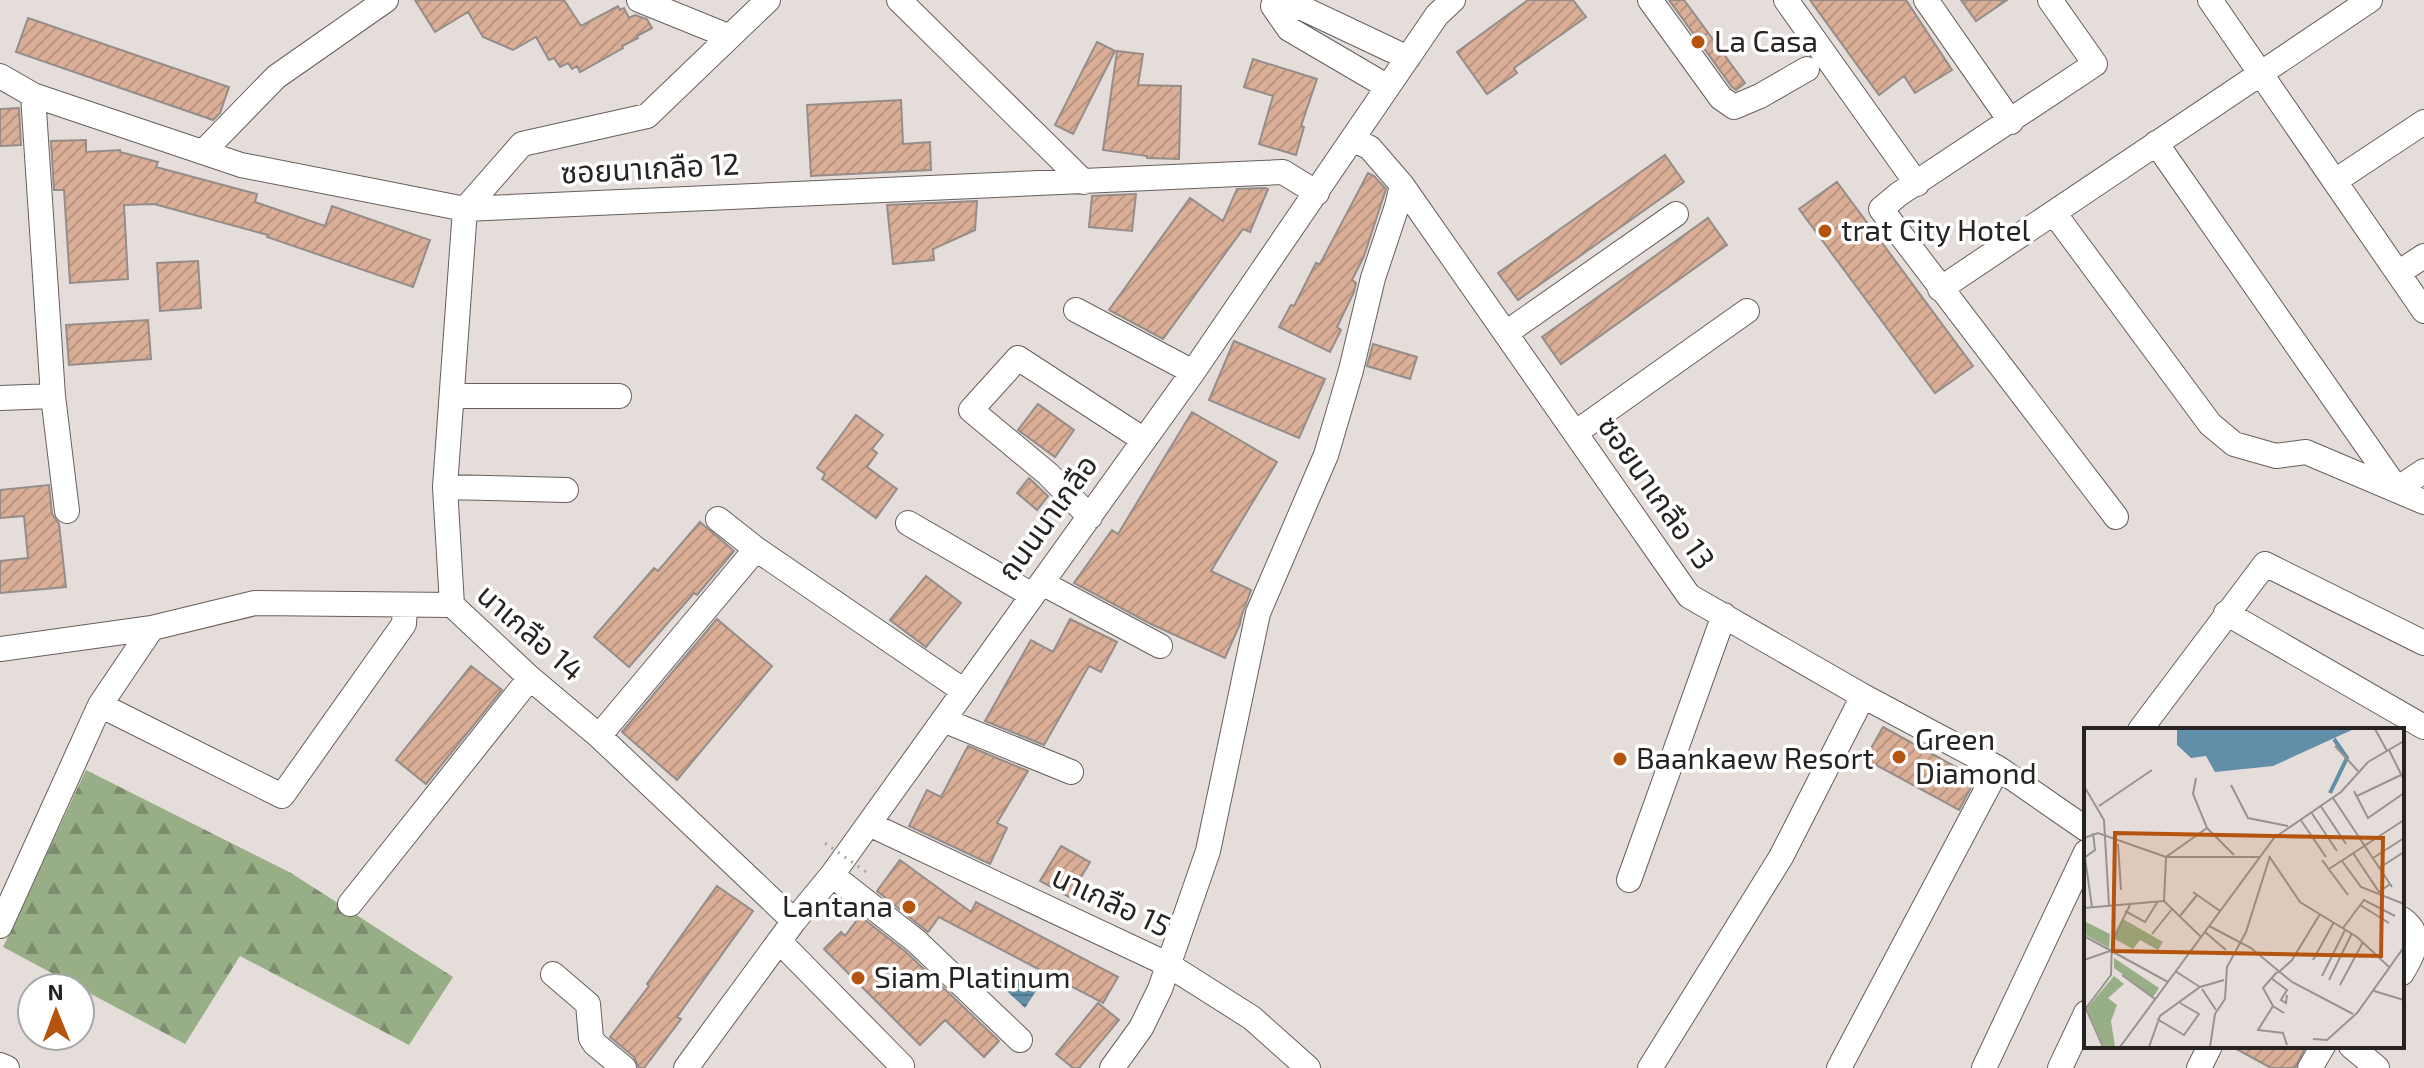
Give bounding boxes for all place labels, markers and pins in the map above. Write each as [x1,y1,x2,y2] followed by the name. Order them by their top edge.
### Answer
[1714,22,1818,58] place label: La Casa
[1689,33,1707,51] marker: La Casa
[1841,211,2031,247] place label: trat City Hotel
[1816,222,1834,240] marker: trat City Hotel
[1915,720,2037,790] place label: Green Diamond
[1636,739,1874,775] place label: Baankaew Resort
[1890,748,1908,766] marker: Green Diamond
[1611,750,1629,768] marker: Baankaew Resort
[782,887,893,923] place label: Lantana
[900,898,918,916] marker: Lantana
[874,958,1070,994] place label: Siam Platinum
[849,969,867,987] marker: Siam Platinum

